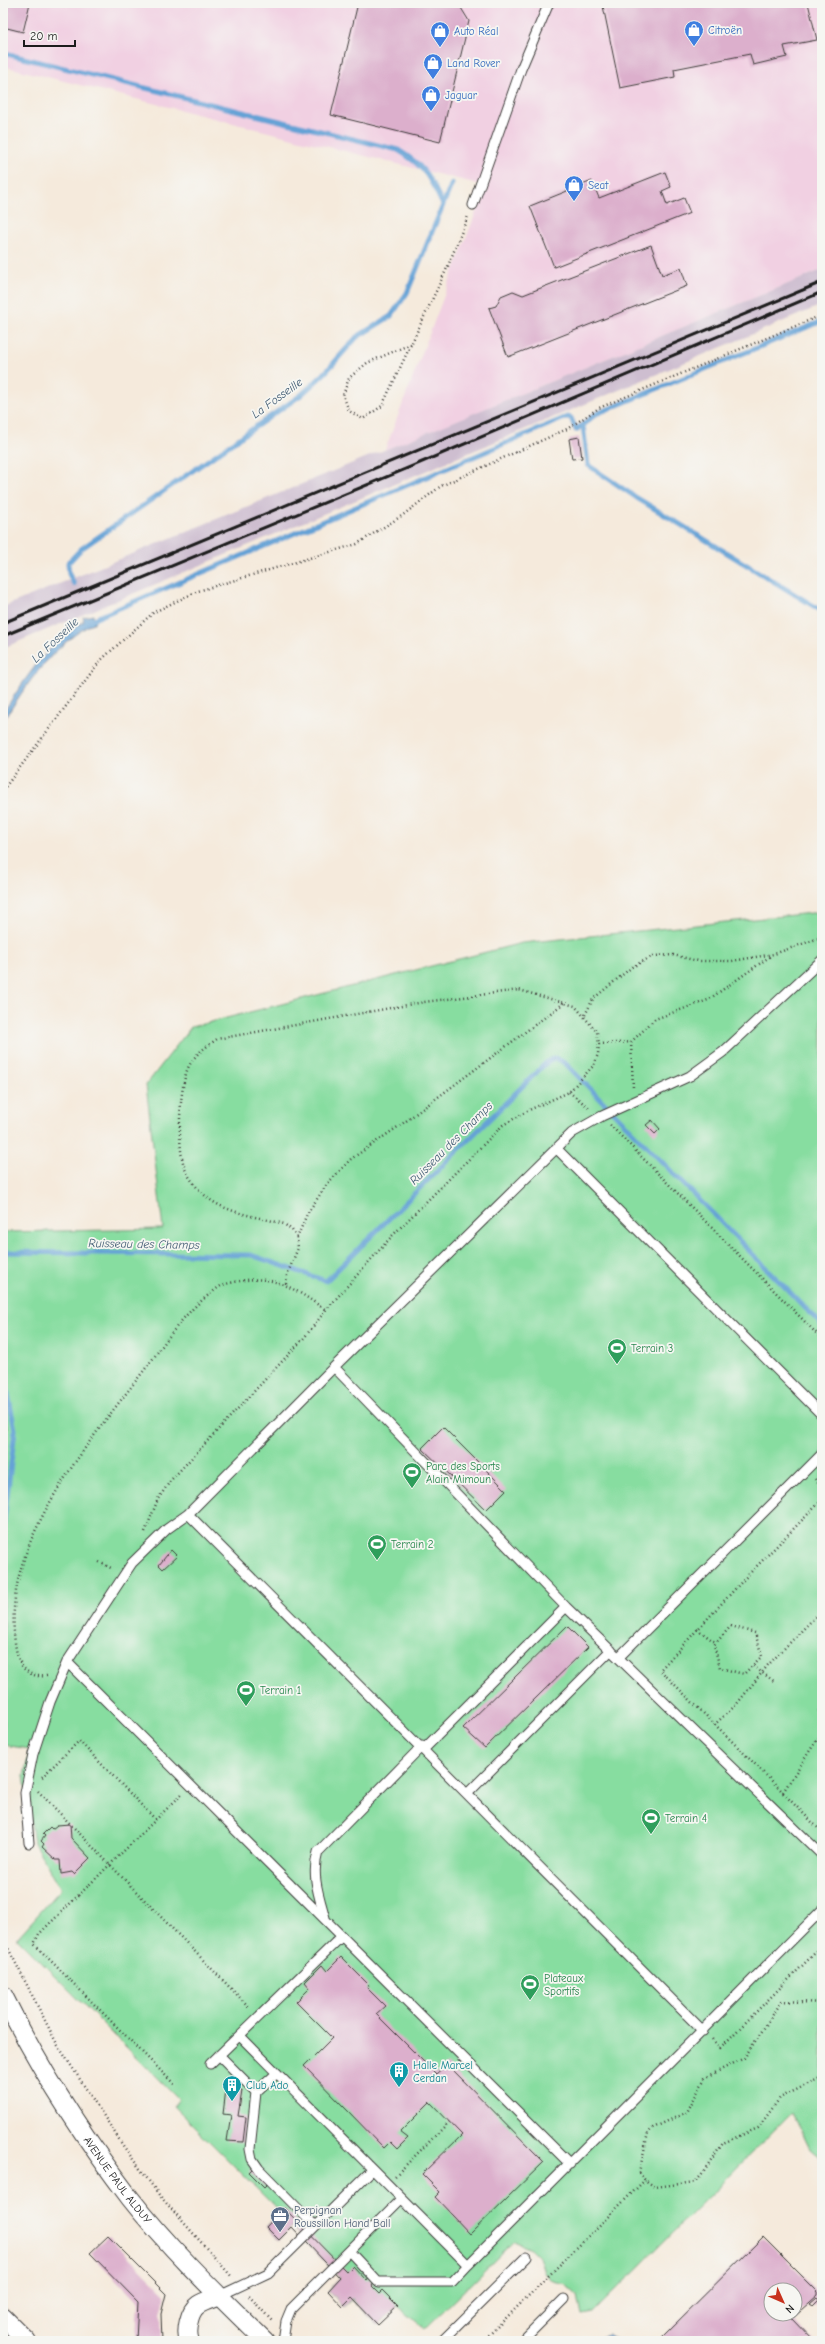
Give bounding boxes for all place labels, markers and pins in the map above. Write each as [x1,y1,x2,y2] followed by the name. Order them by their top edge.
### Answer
[683,19,705,47] shop icon: Citroën
[429,20,451,48] shop icon: Auto Réal
[708,24,742,37] place label: Citroën
[454,25,498,38] place label: Auto Réal
[422,52,444,80] shop icon: Land Rover
[447,57,501,70] place label: Land Rover
[420,84,442,112] shop icon: Jaguar
[445,89,478,102] place label: Jaguar
[563,174,585,202] shop icon: Seat
[588,179,609,192] place label: Seat
[606,1337,628,1365] sports icon: Terrain 3
[631,1342,673,1355] place label: Terrain 3
[426,1460,500,1486] place label: Parc des Sports Alain Mimoun
[401,1461,423,1489] sports icon: Parc des Sports Alain Mimoun
[366,1533,388,1561] sports icon: Terrain 2
[391,1538,434,1551] place label: Terrain 2
[235,1679,257,1707] sports icon: Terrain 1
[260,1684,301,1697] place label: Terrain 1
[640,1807,662,1835] sports icon: Terrain 4
[665,1812,707,1825] place label: Terrain 4
[544,1972,584,1998] place label: Plateaux Sportifs
[519,1973,541,2001] sports icon: Plateaux Sportifs
[413,2059,473,2085] place label: Halle Marcel Cerdan
[388,2060,410,2088] building icon: Halle Marcel Cerdan
[221,2074,243,2102] building icon: Club Ado
[246,2079,289,2092] place label: Club Ado
[294,2204,390,2230] place label: Perpignan Roussillon Hand Ball
[269,2205,291,2233] office icon: Perpignan Roussillon Hand Ball

